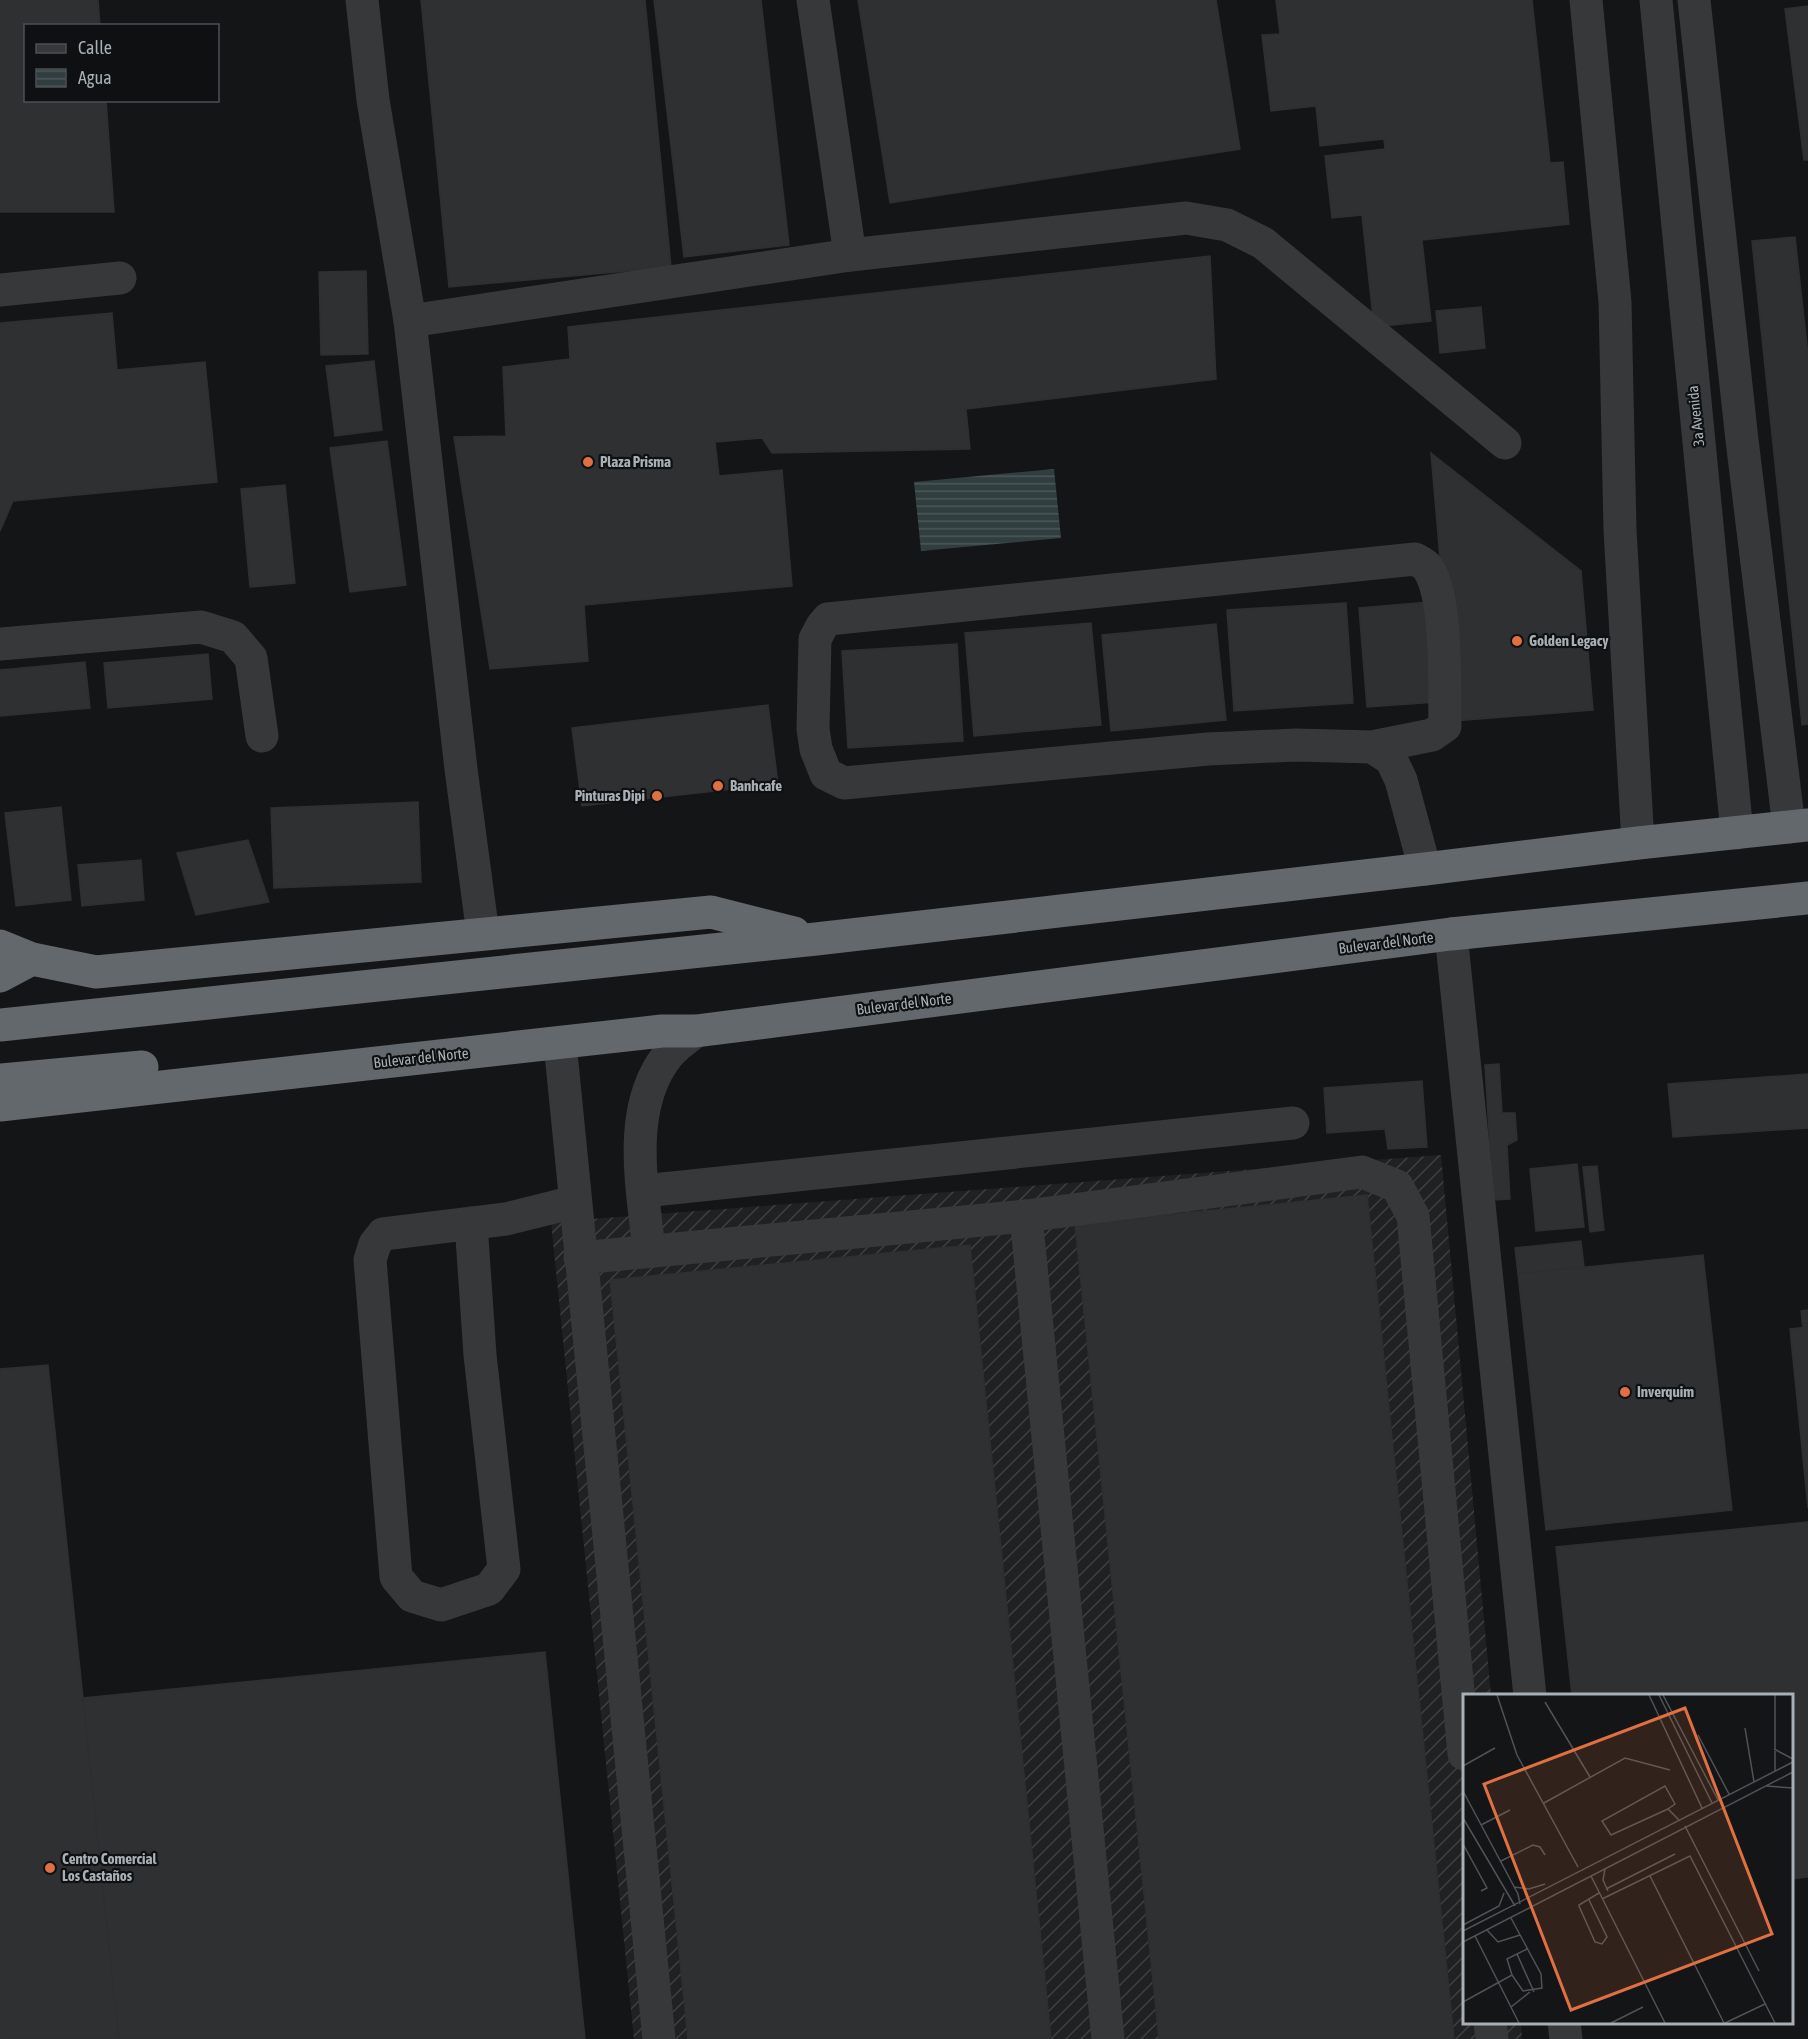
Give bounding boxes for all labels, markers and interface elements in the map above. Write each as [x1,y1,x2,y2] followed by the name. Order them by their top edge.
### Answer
[24,24,219,102] legend
[78,37,112,58] text: Calle
[78,67,112,88] text: Agua
[1684,385,1707,447] street label: 3a Avenida
[600,453,671,470] place label: Plaza Prisma
[581,455,595,469] marker: Plaza Prisma
[1529,632,1609,649] place label: Golden Legacy
[1510,634,1524,648] marker: Golden Legacy
[730,777,782,794] place label: Banhcafe
[711,779,725,793] marker: Banhcafe
[575,787,645,804] place label: Pinturas Dipi
[650,789,664,803] marker: Pinturas Dipi
[1338,928,1435,957] street label: Bulevar del Norte
[856,989,953,1018] street label: Bulevar del Norte
[373,1044,469,1071] street label: Bulevar del Norte
[1637,1383,1694,1400] place label: Inverquim
[1618,1385,1632,1399] marker: Inverquim
[1463,1694,1793,2024] inset map
[62,1850,157,1884] place label: Centro Comercial Los Castaños
[43,1861,57,1875] marker: Centro Comercial Los Castaños

